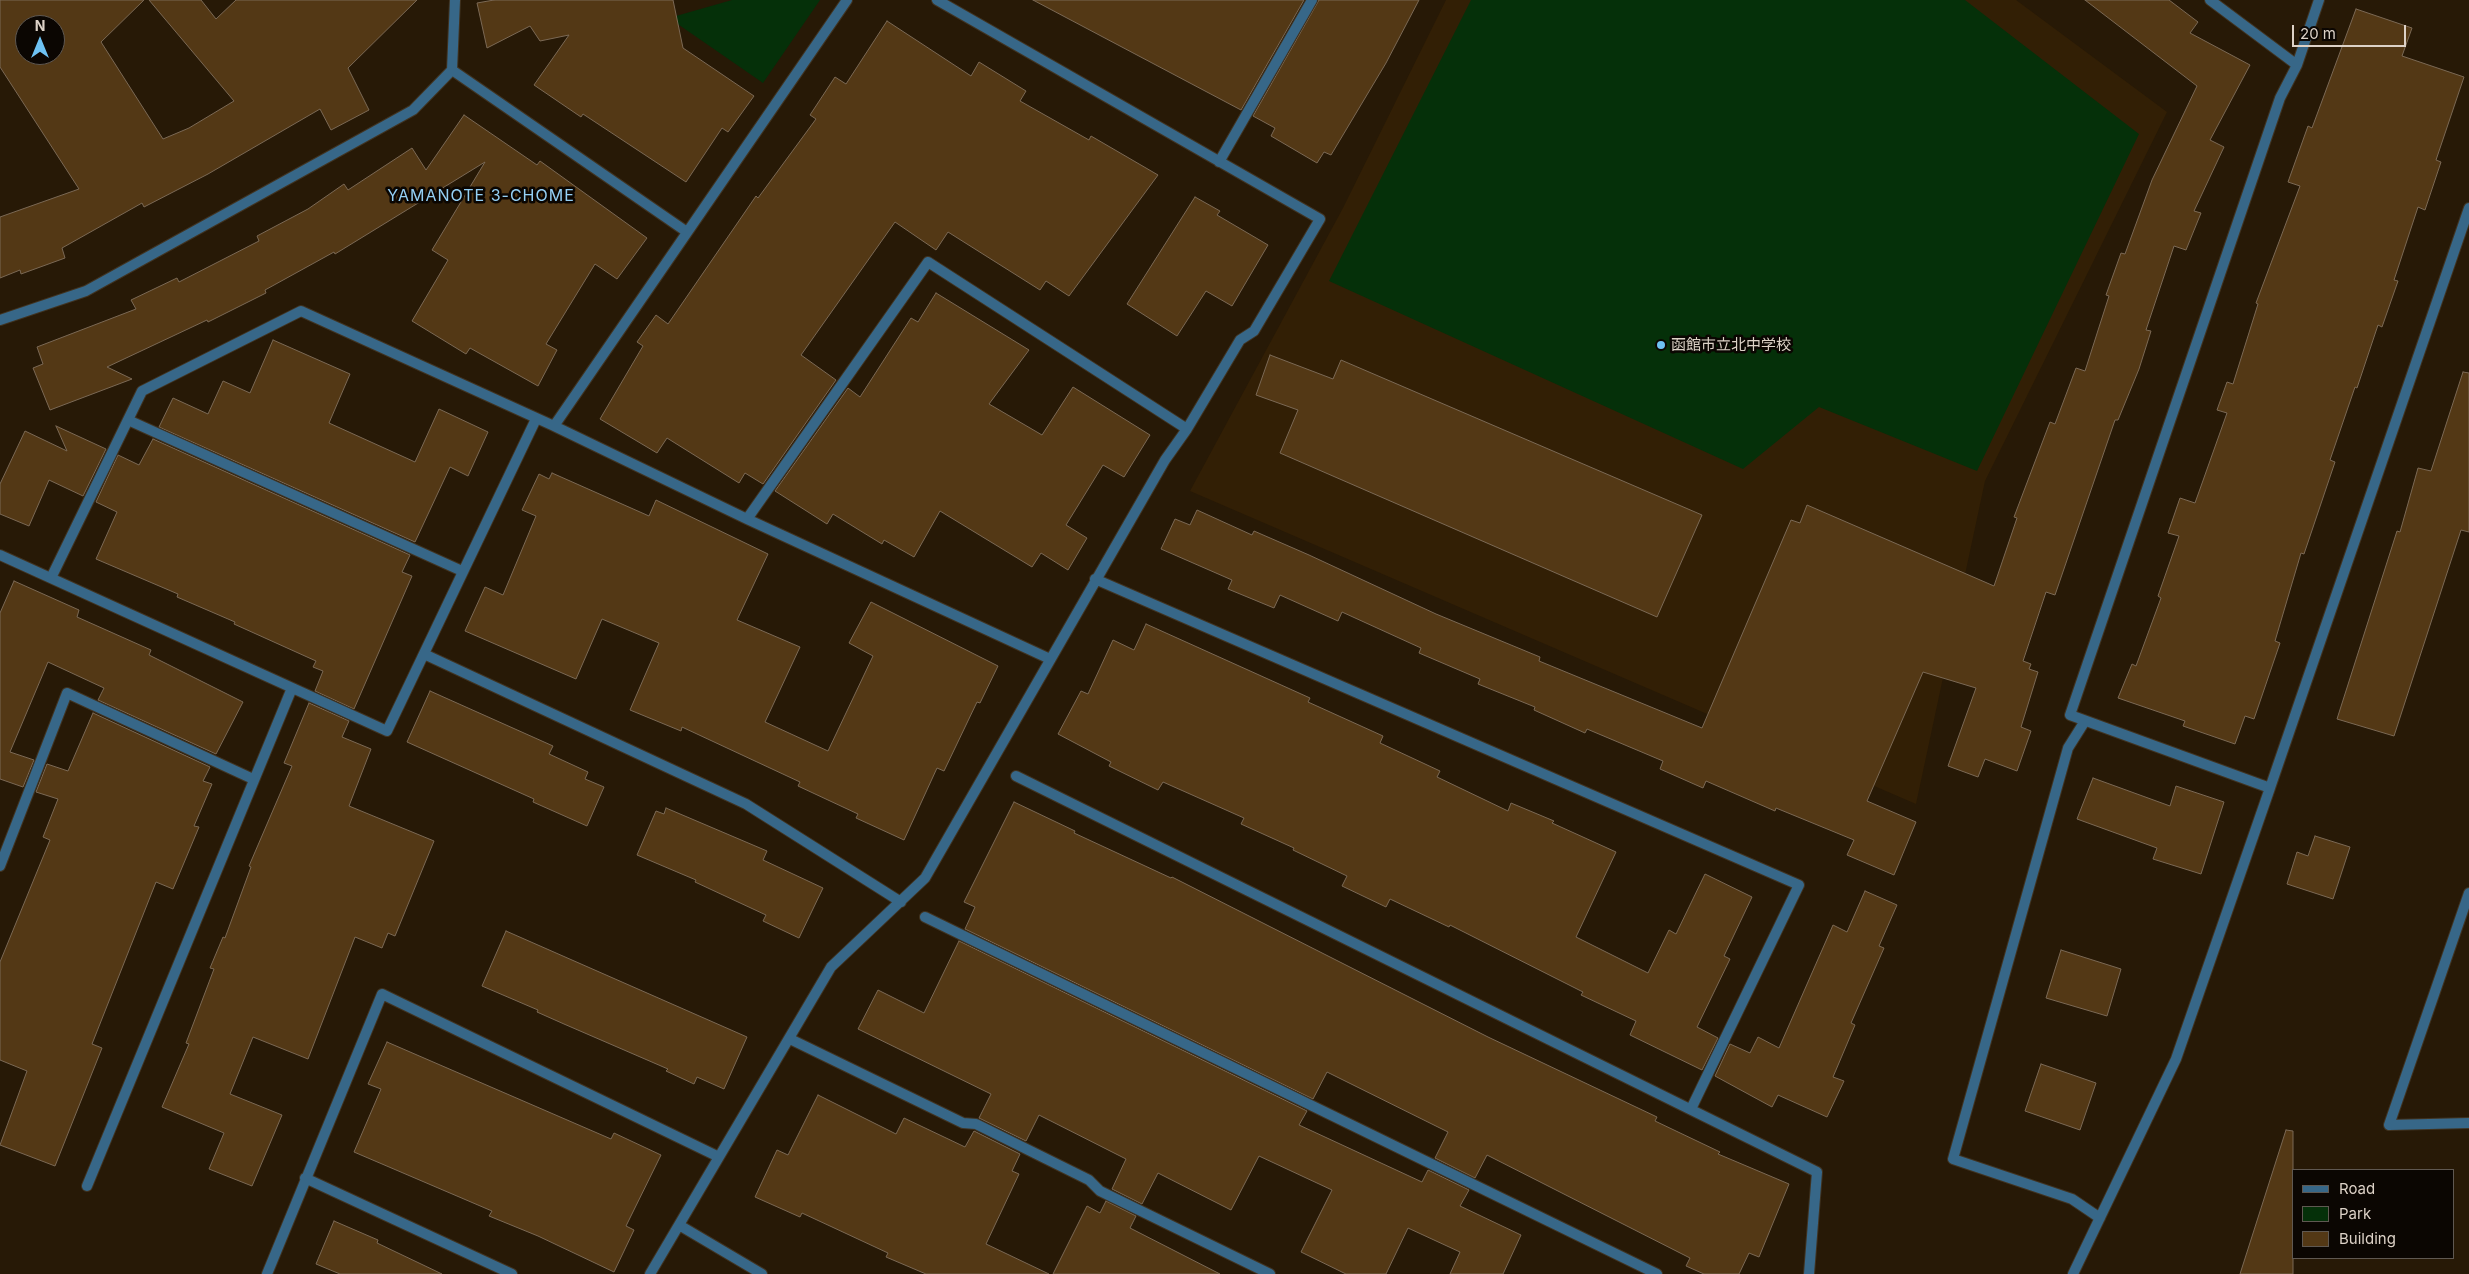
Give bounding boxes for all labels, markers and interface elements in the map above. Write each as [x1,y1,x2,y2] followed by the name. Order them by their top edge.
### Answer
[15,15,65,65] north arrow
[2294,15,2408,47] scale bar
[35,17,45,34] text: N
[2300,24,2336,43] text: 20 m
[385,186,577,206] district label: YAMANOTE 3-CHOME
[1671,336,1791,354] place label: 函館市立北中学校
[1655,339,1667,351] marker: 函館市立北中学校
[2292,1169,2454,1259] legend
[2339,1179,2375,1198] text: Road
[2339,1204,2371,1223] text: Park
[2339,1229,2396,1248] text: Building

